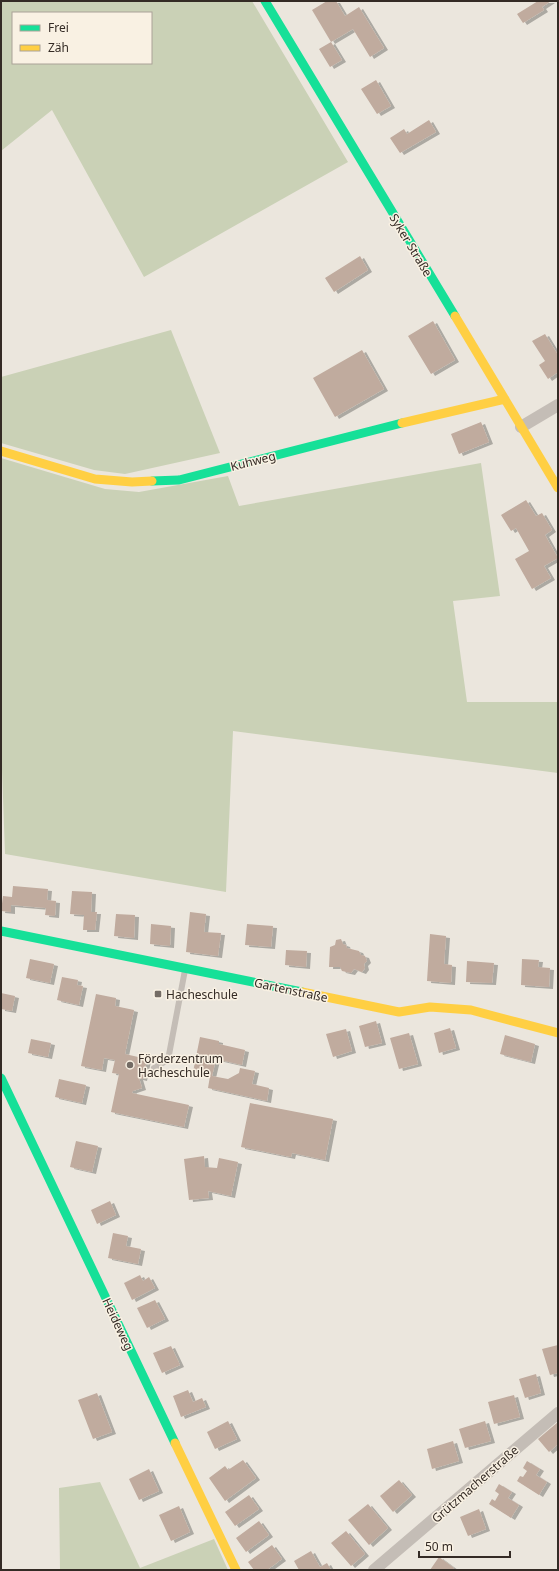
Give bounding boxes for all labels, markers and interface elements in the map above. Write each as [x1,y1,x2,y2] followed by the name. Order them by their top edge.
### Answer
[12,12,152,64] legend
[48,19,69,36] text: Frei
[48,39,69,56] text: Zäh
[386,210,437,280] street label: Syker Straße
[229,447,277,475] street label: Kuhweg
[253,974,330,1006] street label: Gartenstraße
[166,986,238,1003] place label: Hacheschule
[153,989,163,999] marker: Hacheschule
[138,1050,223,1081] place label: Förderzentrum Hacheschule
[125,1060,135,1070] marker: Förderzentrum Hacheschule
[98,1295,138,1353] street label: Heideweg
[428,1441,522,1526] street label: Grützmacherstraße
[419,1533,510,1559] scale bar
[425,1538,453,1555] text: 50 m

